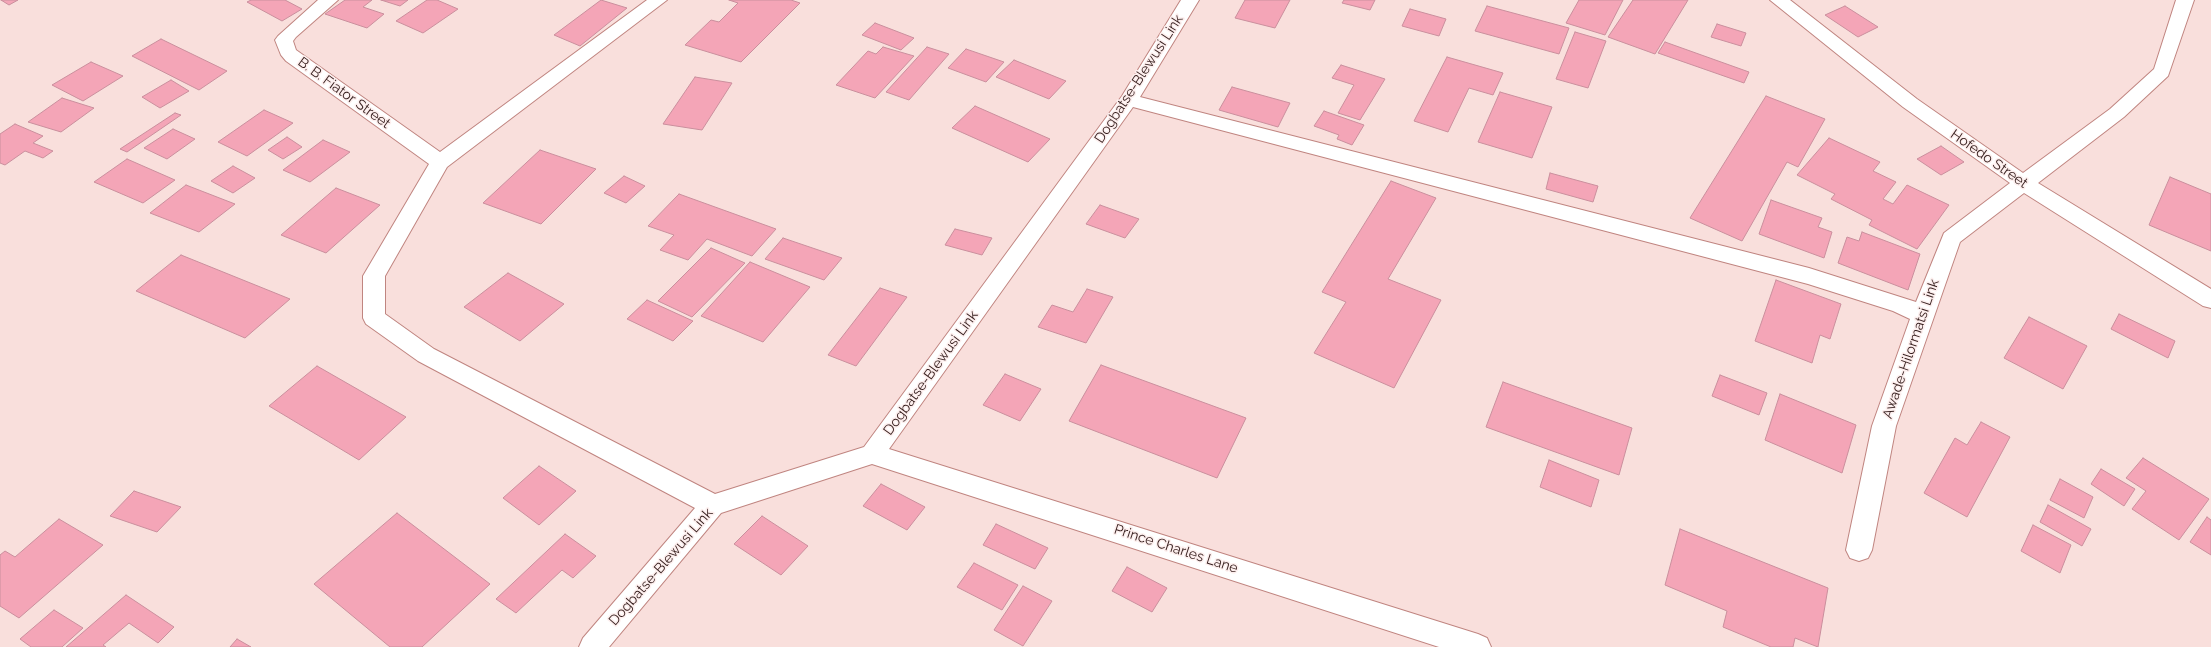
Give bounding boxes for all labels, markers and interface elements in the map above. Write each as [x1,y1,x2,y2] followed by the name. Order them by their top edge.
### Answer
[1091,12,1187,146] street label: Dogbatse-Blewusi Link
[295,54,393,132] street label: B. B. Fiator Street
[1947,126,2031,192] street label: Hofedo Street
[1879,277,1943,421] street label: Awade-Hilormatsi Link
[880,307,982,439] street label: Dogbatse-Blewusi Link
[606,505,716,629] street label: Dogbatse-Blewusi Link
[1112,521,1240,577] street label: Prince Charles Lane

